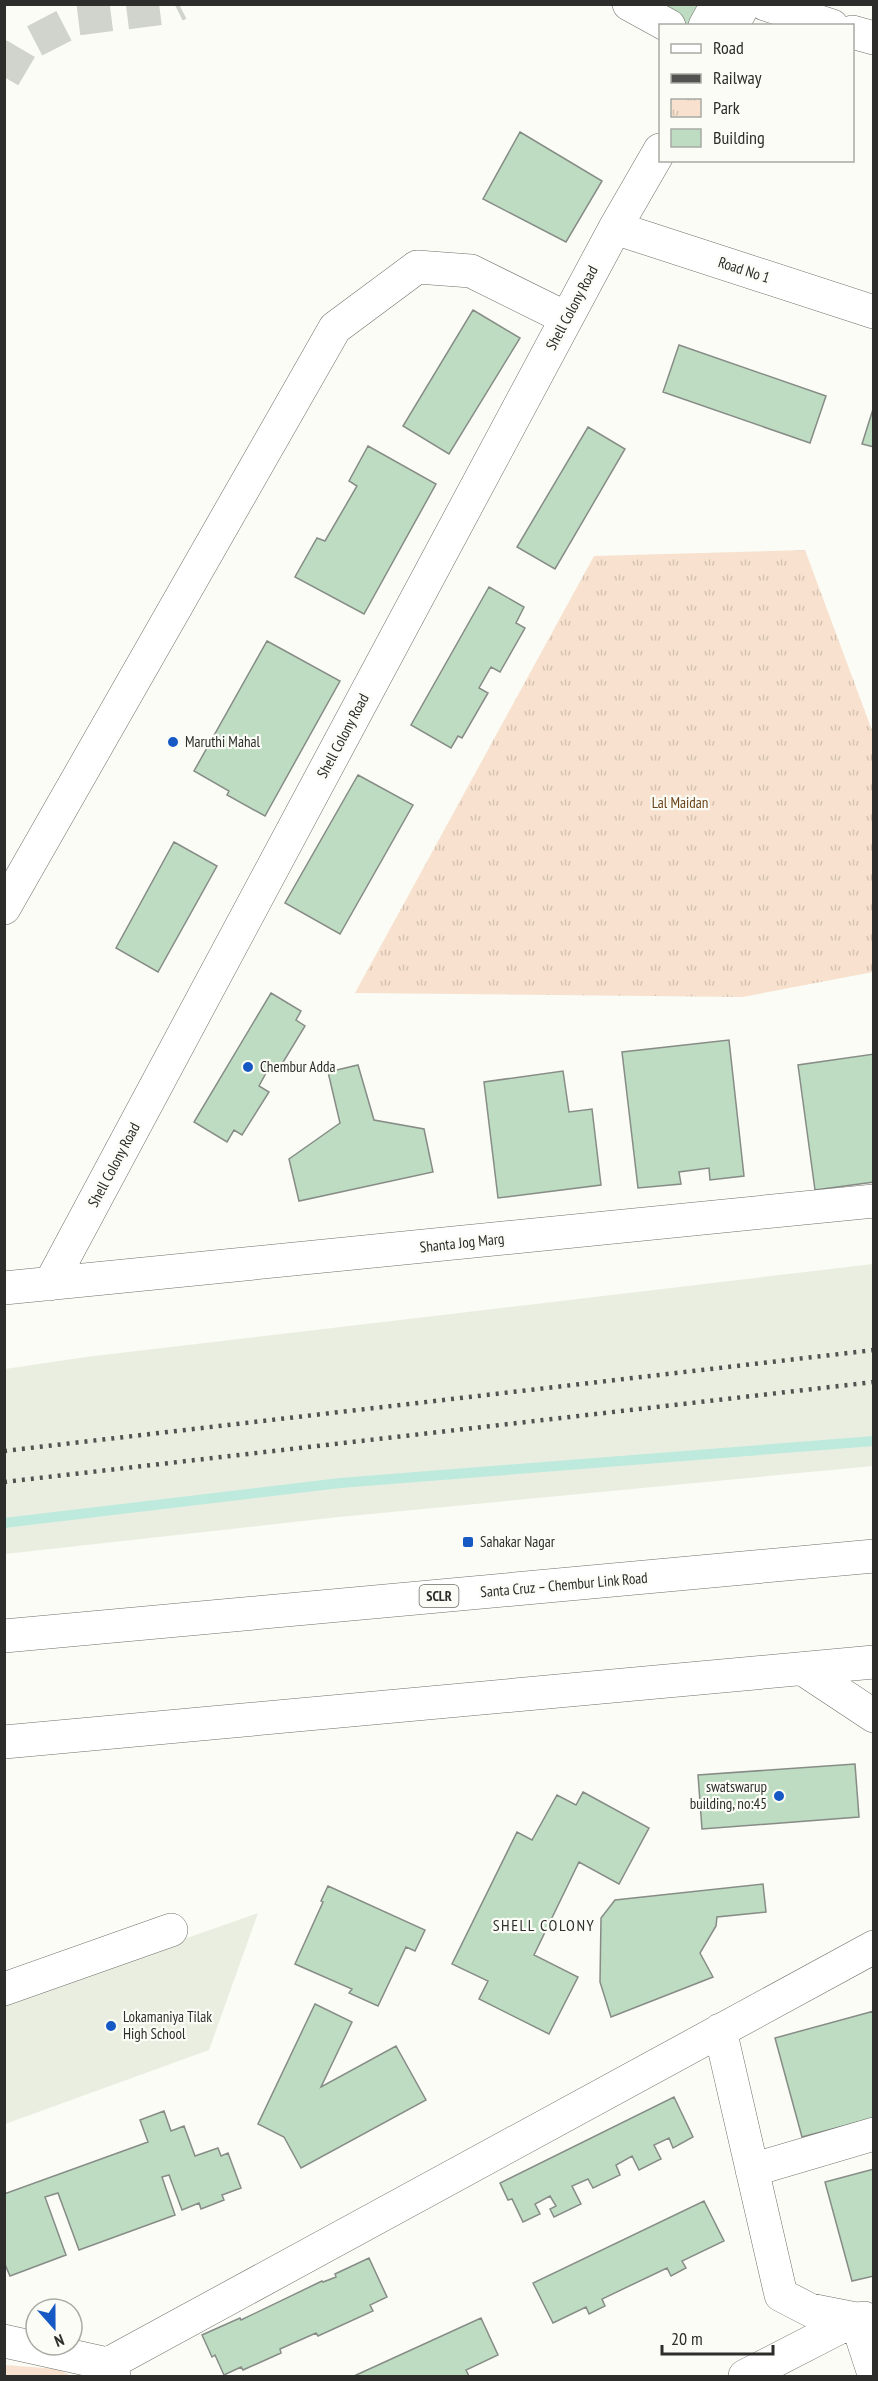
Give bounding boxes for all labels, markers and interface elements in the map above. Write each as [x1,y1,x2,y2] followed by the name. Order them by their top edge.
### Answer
[659,24,854,162] legend
[713,36,744,59] text: Road
[713,66,762,89] text: Railway
[713,96,740,119] text: Park
[713,126,765,149] text: Building
[716,252,772,287] street label: Road No 1
[541,262,602,353] street label: Shell Colony Road
[312,690,373,781] street label: Shell Colony Road
[185,732,260,751] place label: Maruthi Mahal
[166,735,180,749] marker: Maruthi Mahal
[652,793,708,812] park label: Lal Maidan
[260,1057,335,1076] place label: Chembur Adda
[241,1060,255,1074] marker: Chembur Adda
[83,1119,144,1210] street label: Shell Colony Road
[419,1229,505,1256] street label: Shanta Jog Marg
[480,1532,556,1551] place label: Sahakar Nagar
[461,1535,475,1549] marker: Sahakar Nagar
[480,1568,648,1601] street label: Santa Cruz – Chembur Link Road
[420,1585,458,1607] road number: SCLR
[690,1777,767,1813] place label: swatswarup building, no:45
[772,1789,786,1803] marker: swatswarup building, no:45
[493,1915,595,1935] district label: SHELL COLONY
[123,2007,212,2043] place label: Lokamaniya Tilak High School
[104,2019,118,2033] marker: Lokamaniya Tilak High School
[24,2297,84,2357] north arrow
[662,2318,773,2356] scale bar
[671,2327,703,2350] text: 20 m
[52,2330,67,2352] text: N

